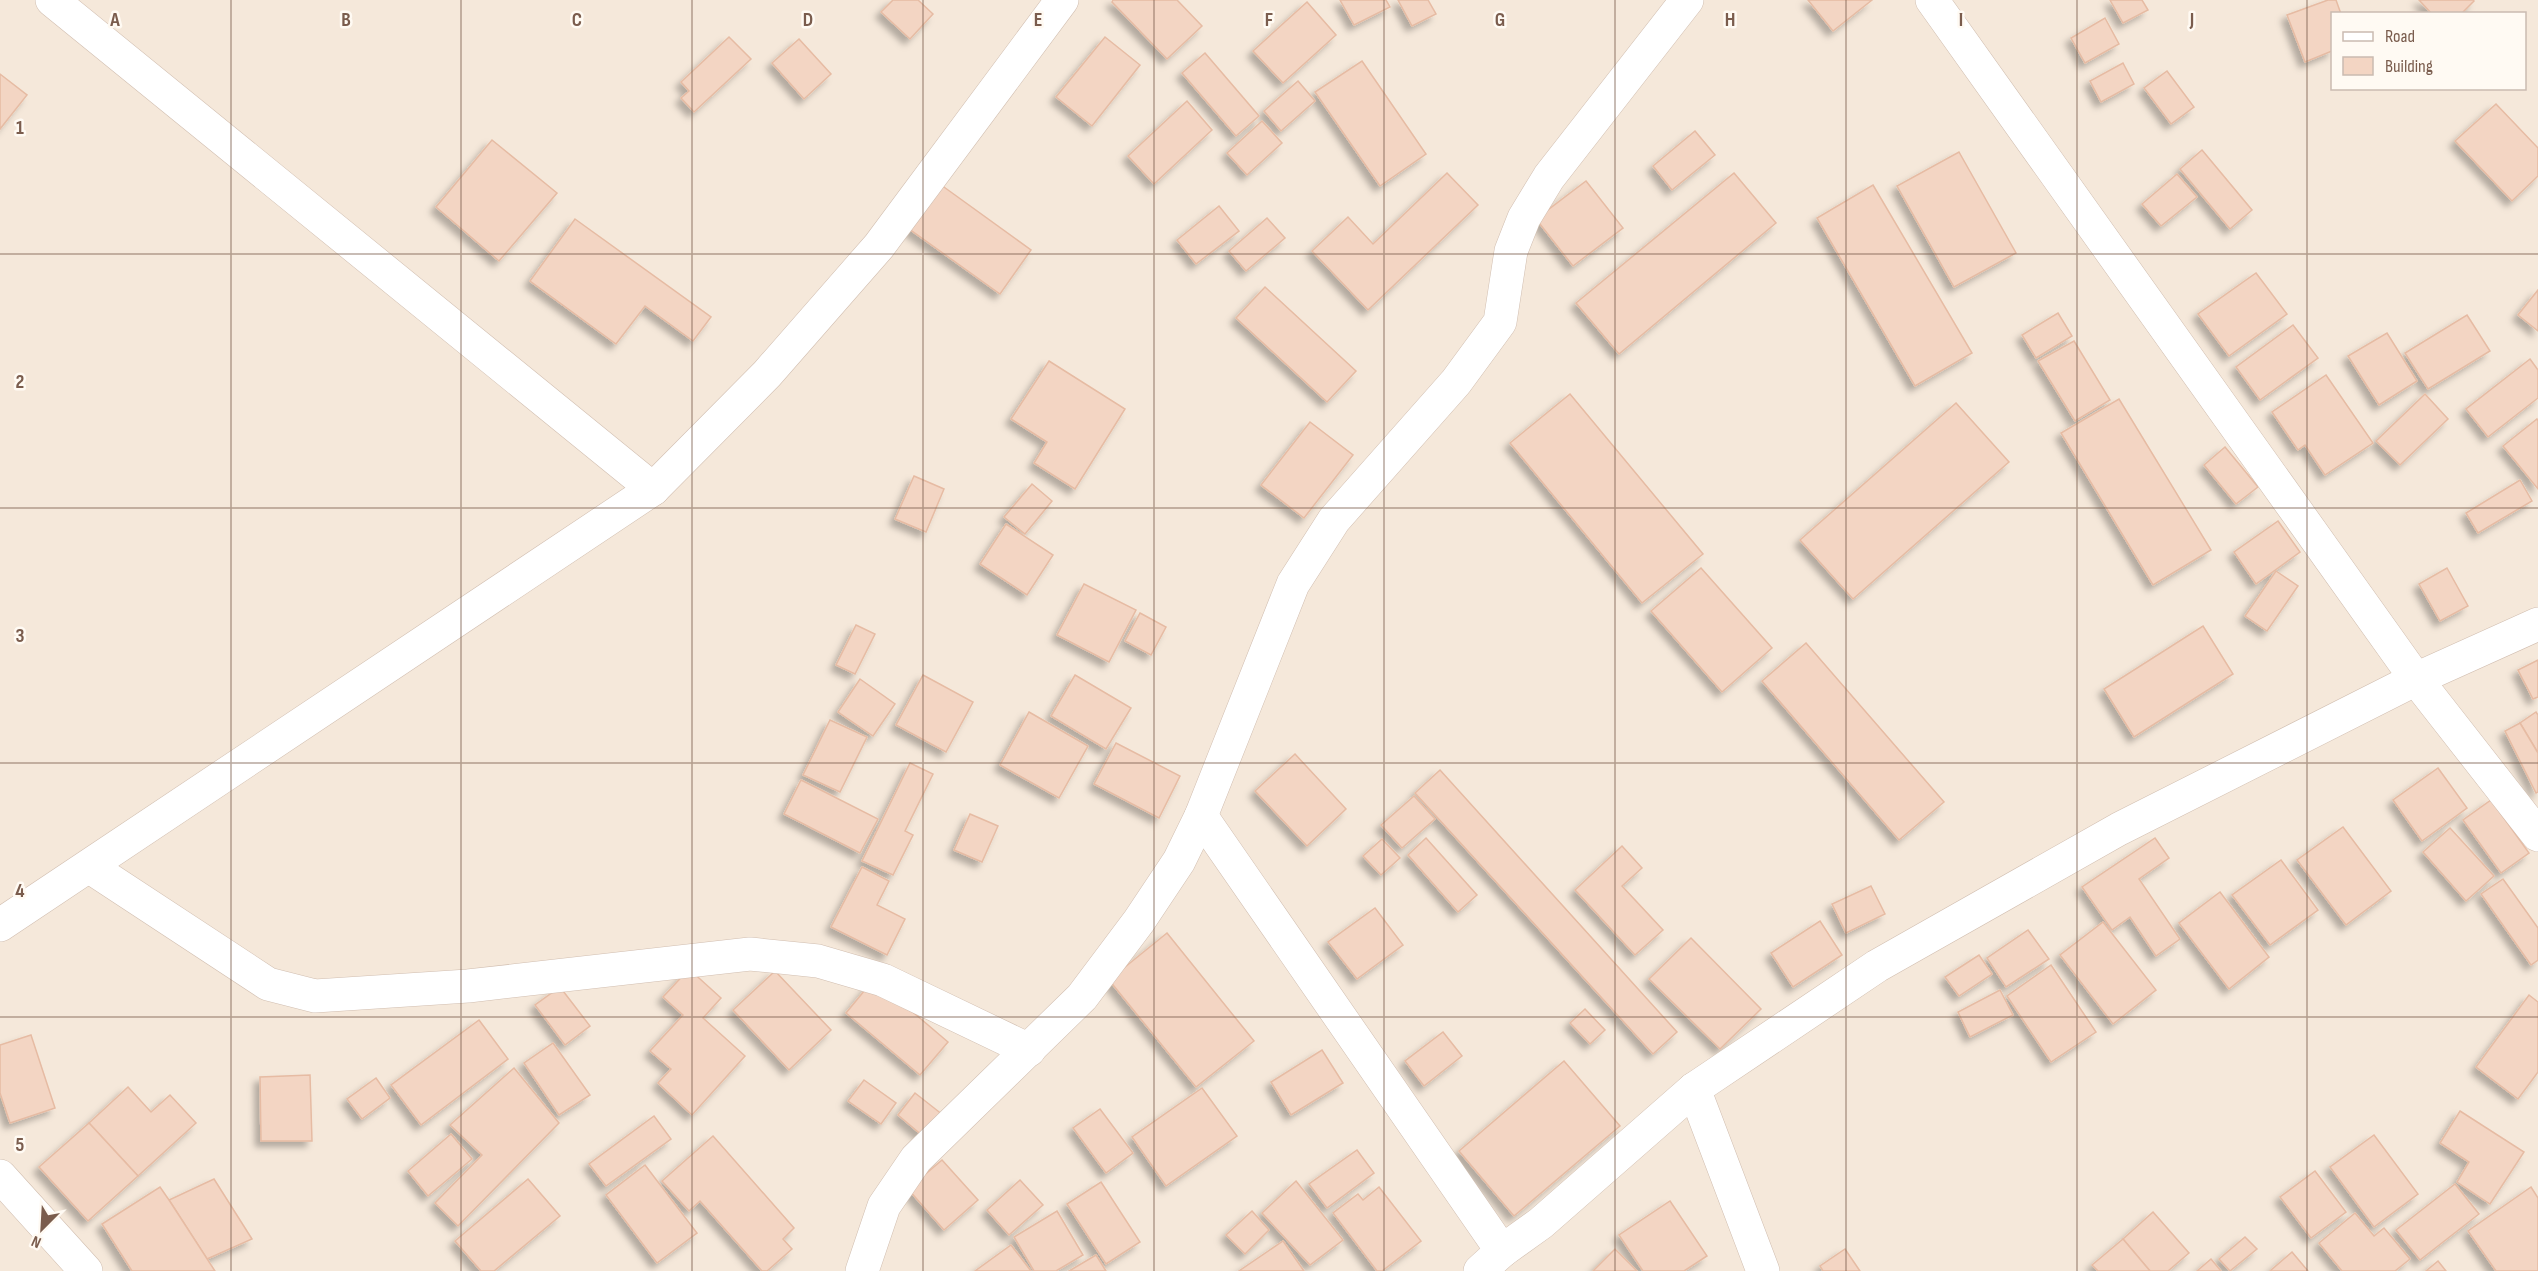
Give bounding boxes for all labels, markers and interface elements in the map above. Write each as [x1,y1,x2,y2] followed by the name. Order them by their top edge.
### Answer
[109,8,120,32] text: A
[341,8,351,32] text: B
[572,8,582,32] text: C
[803,8,813,32] text: D
[1034,8,1042,32] text: E
[1265,8,1273,32] text: F
[1495,8,1505,32] text: G
[1725,8,1735,32] text: H
[1959,8,1963,32] text: I
[2189,8,2194,32] text: J
[2331,12,2526,90] legend
[2385,26,2415,47] text: Road
[2385,56,2433,77] text: Building
[16,116,24,140] text: 1
[16,370,24,394] text: 2
[16,624,25,648] text: 3
[15,879,25,903] text: 4
[16,1133,25,1157] text: 5
[12,1199,72,1259] north arrow
[29,1231,44,1252] text: N

